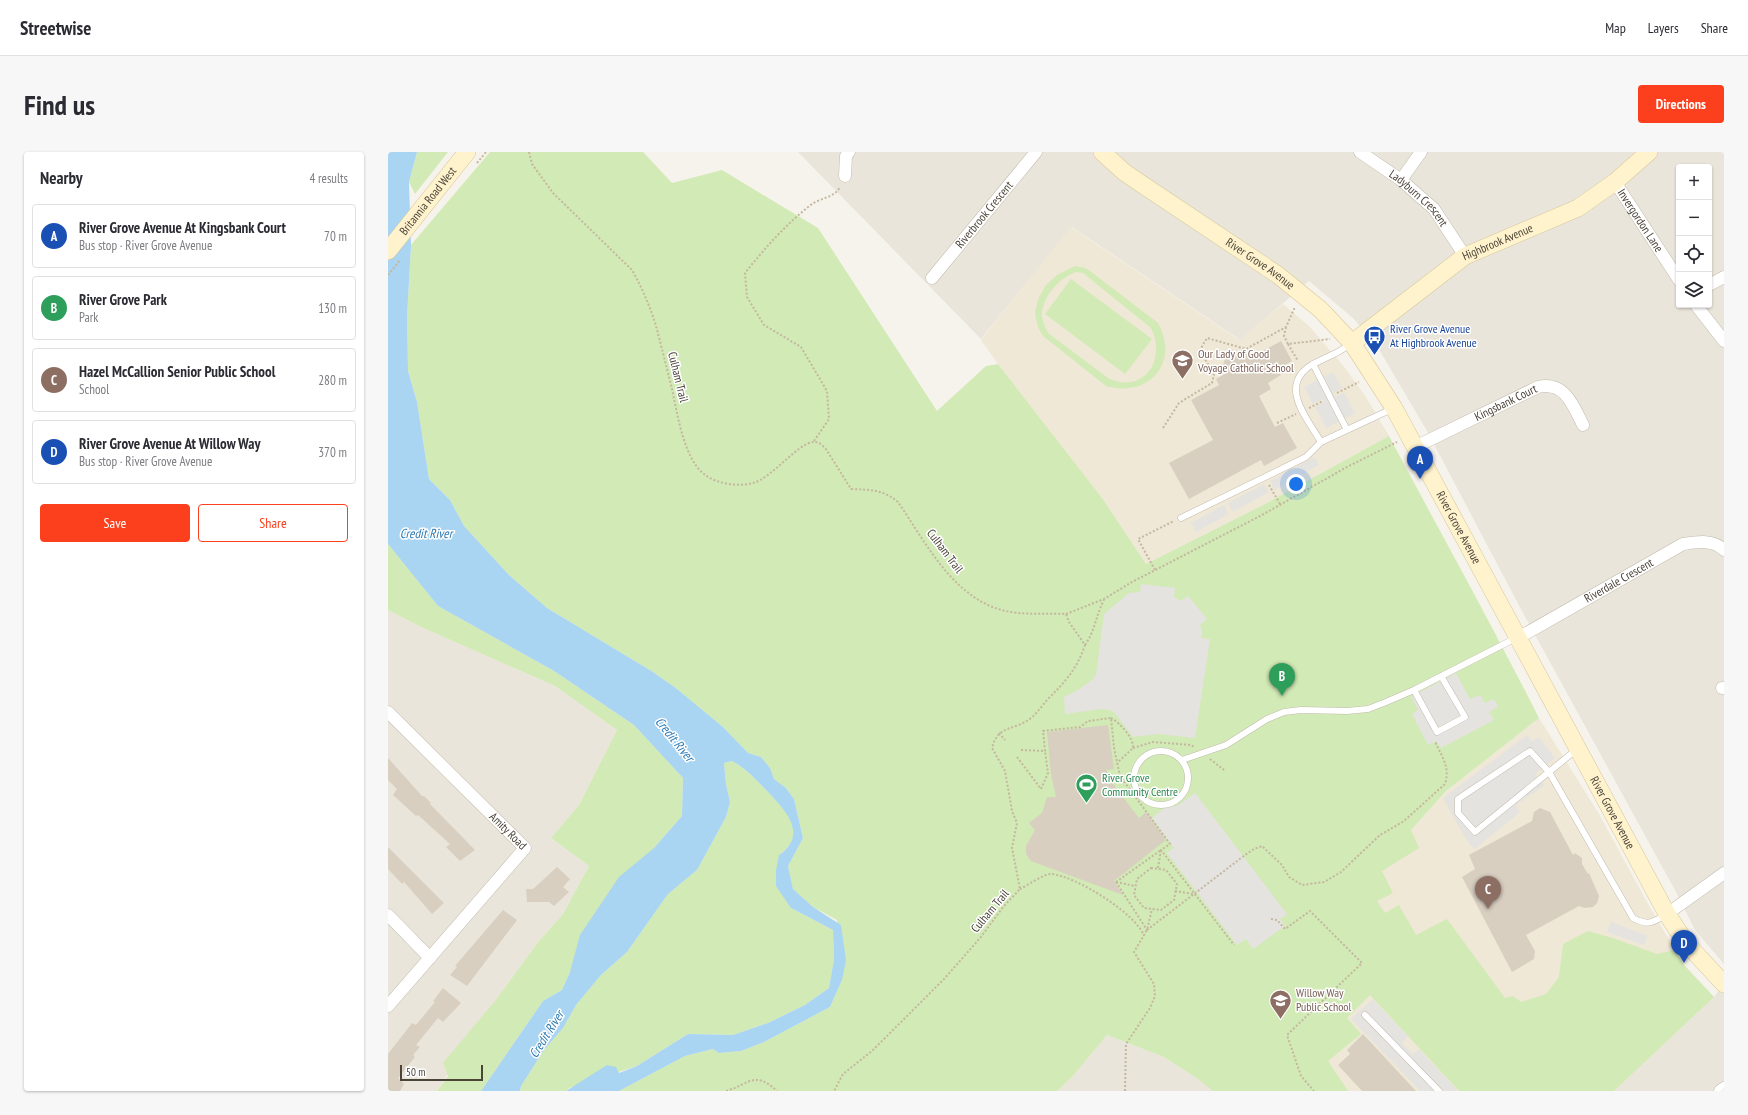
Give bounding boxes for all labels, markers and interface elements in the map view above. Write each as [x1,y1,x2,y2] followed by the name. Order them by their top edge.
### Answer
[20,16,91,40] text: Streetwise
[1605,19,1626,37] text: Map
[1648,19,1679,37] text: Layers
[1701,19,1728,37] text: Share
[1638,85,1724,123] button: Directions
[24,86,95,123] text: Find us
[396,163,460,238] street label: Britannia Road West
[1676,164,1712,308] map controls
[1676,164,1712,200] button: +
[1387,166,1452,230] street label: Ladyburn Crescent
[40,167,83,189] text: Nearby
[309,170,348,187] text: 4 results
[952,177,1016,251] street label: Riverbrook Crescent
[1614,186,1667,255] street label: Invergordon Lane
[1676,200,1712,236] button: −
[79,218,286,237] text: River Grove Avenue At Kingsbank Court
[1460,220,1535,263] street label: Highbrook Avenue
[51,228,57,245] text: A
[324,228,347,245] text: 70 m
[1223,234,1298,293] street label: River Grove Avenue
[1676,236,1712,272] button: locate
[79,237,212,254] text: Bus stop · River Grove Avenue
[1676,272,1712,308] button: layers
[79,290,167,309] text: River Grove Park
[51,300,57,317] text: B
[318,300,347,317] text: 130 m
[79,309,98,326] text: Park
[1390,321,1477,350] place label: River Grove Avenue At Highbrook Avenue
[1362,323,1388,356] bus stop icon: River Grove Avenue At Highbrook Avenue
[1197,346,1294,375] place label: Our Lady of Good Voyage Catholic School
[1169,348,1195,381] school or university icon: Our Lady of Good Voyage Catholic School
[665,350,692,404] street label: Culham Trail
[79,362,275,381] text: Hazel McCallion Senior Public School
[51,372,57,389] text: C
[318,372,347,389] text: 280 m
[1472,380,1540,424] street label: Kingsbank Court
[79,381,109,398] text: School
[79,434,260,453] text: River Grove Avenue At Willow Way
[51,444,57,461] text: D
[318,444,347,461] text: 370 m
[1407,446,1433,479] pin: A
[79,453,212,470] text: Bus stop · River Grove Avenue
[1286,474,1306,494] your location
[1433,488,1485,566] street label: River Grove Avenue
[40,504,190,542] button: Save
[198,504,348,542] button: Share
[400,525,455,542] water label: Credit River
[924,526,967,576] street label: Culham Trail
[1581,554,1656,606] street label: Riverdale Crescent
[1269,663,1295,696] pin: B
[651,714,699,767] water label: Credit River
[1102,770,1178,799] place label: River Grove Community Centre
[1074,772,1100,805] sports icon: River Grove Community Centre
[1587,774,1639,851] street label: River Grove Avenue
[486,809,530,852] street label: Amity Road
[1475,876,1501,909] pin: C
[967,886,1012,935] street label: Culham Trail
[1671,930,1697,963] pin: D
[1296,985,1352,1014] place label: Willow Way Public School
[1268,987,1294,1020] school or university icon: Willow Way Public School
[525,1005,569,1061] water label: Credit River
[400,1063,483,1082] scale bar
[406,1065,425,1079] text: 50 m

